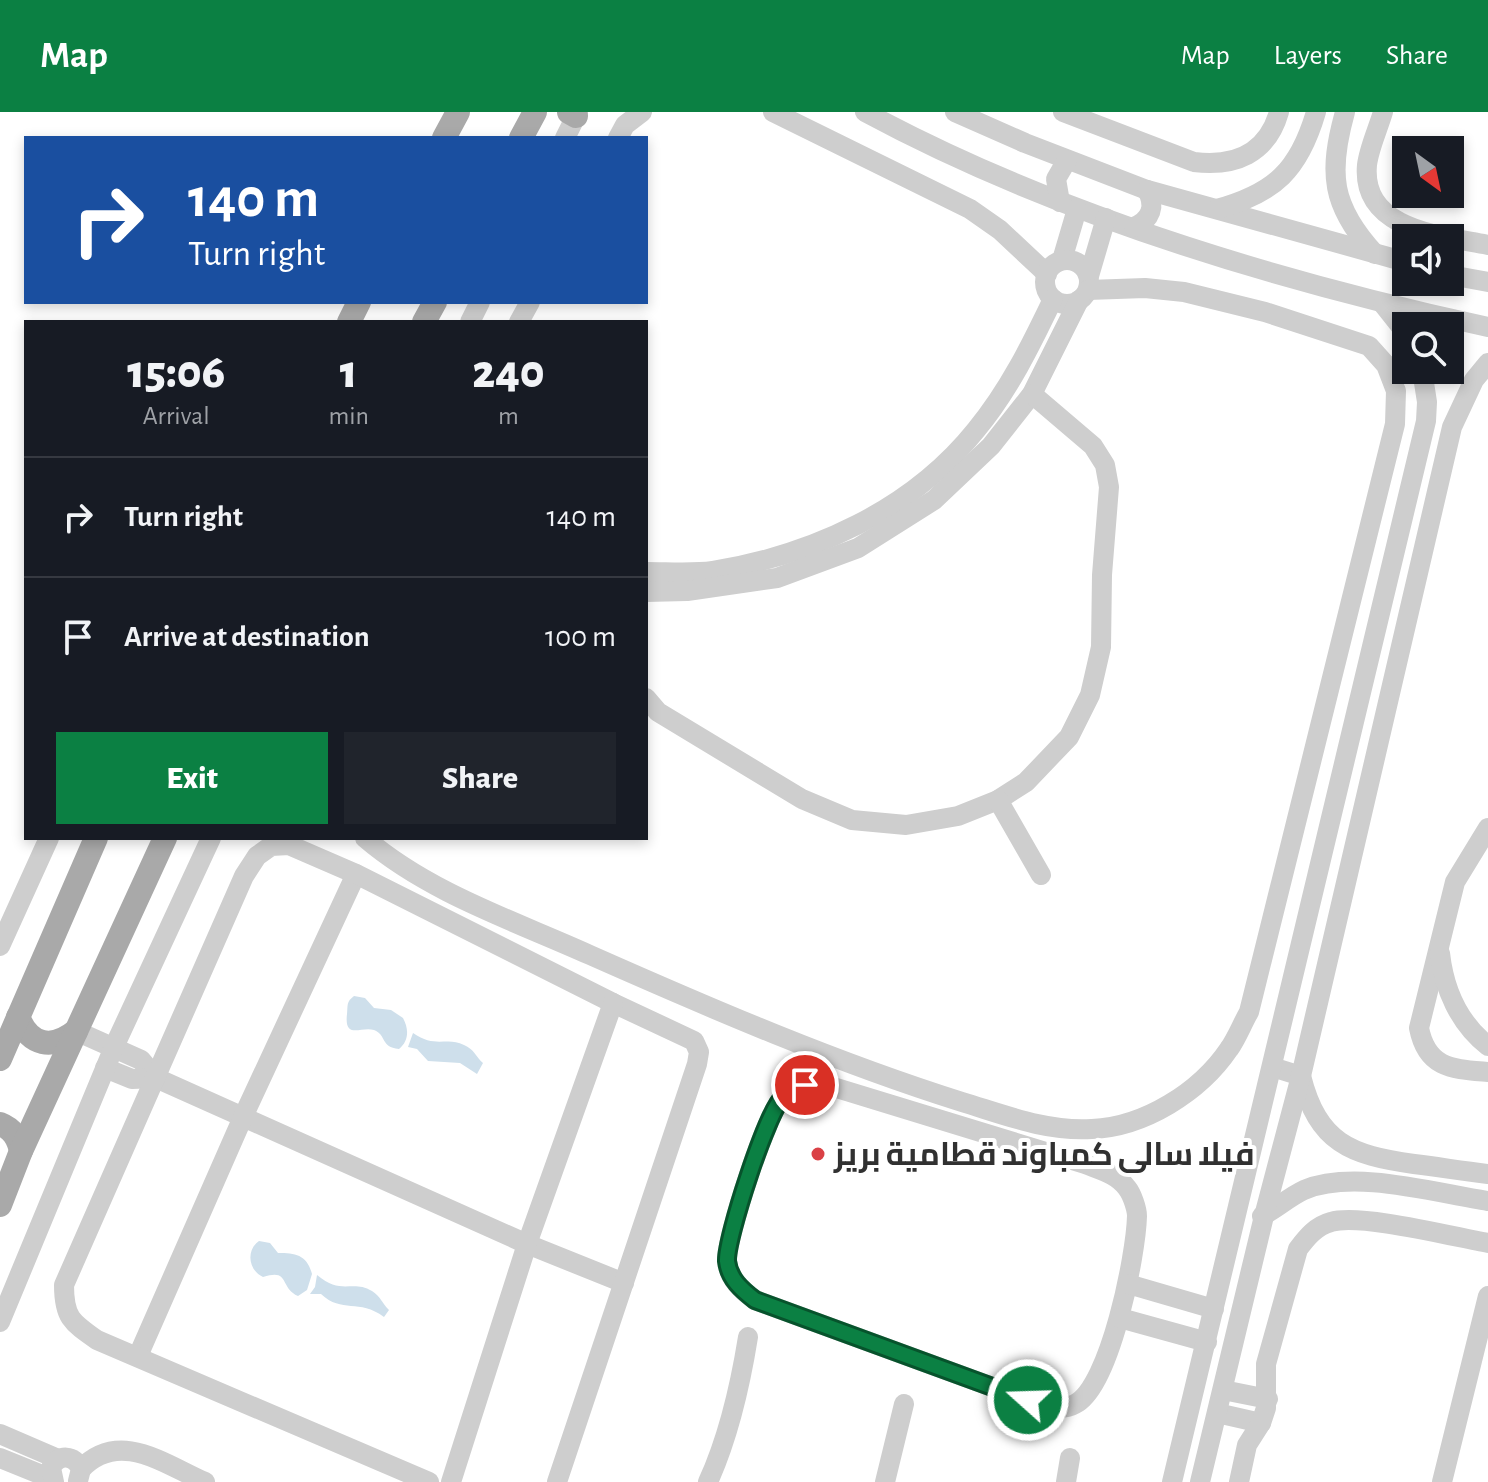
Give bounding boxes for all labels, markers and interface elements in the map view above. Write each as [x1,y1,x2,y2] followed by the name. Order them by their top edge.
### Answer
[40,37,108,75] text: Map
[1181,42,1230,70] text: Map
[1274,42,1342,70] text: Layers
[1386,42,1448,70] text: Share
[1392,136,1464,208] north arrow
[1392,136,1464,384] map controls
[56,168,160,272] icon: right
[188,171,319,227] text: 140 m
[1392,224,1464,296] button: sound
[188,236,325,272] text: Turn right
[1392,312,1464,384] button: search
[127,349,225,397] text: 15:06
[340,349,358,397] text: 1
[472,349,545,397] text: 240
[143,403,210,429] text: Arrival
[328,403,369,429] text: min
[498,403,519,429] text: m
[56,495,100,539] icon: right
[124,502,243,532] text: Turn right
[546,502,616,532] text: 140 m
[56,615,100,659] icon: arrive
[124,622,370,652] text: Arrive at destination
[545,622,616,652] text: 100 m
[56,732,328,824] button: Exit
[344,732,616,824] button: Share
[771,1051,839,1119] pin
[783,1063,827,1107] icon: arrive
[833,1139,1255,1173] place label: فيلا سالى كمباوند قطامية بريز
[809,1145,827,1163] marker: فيلا سالى كمباوند قطامية بريز
[986,1358,1070,1442] position arrow

